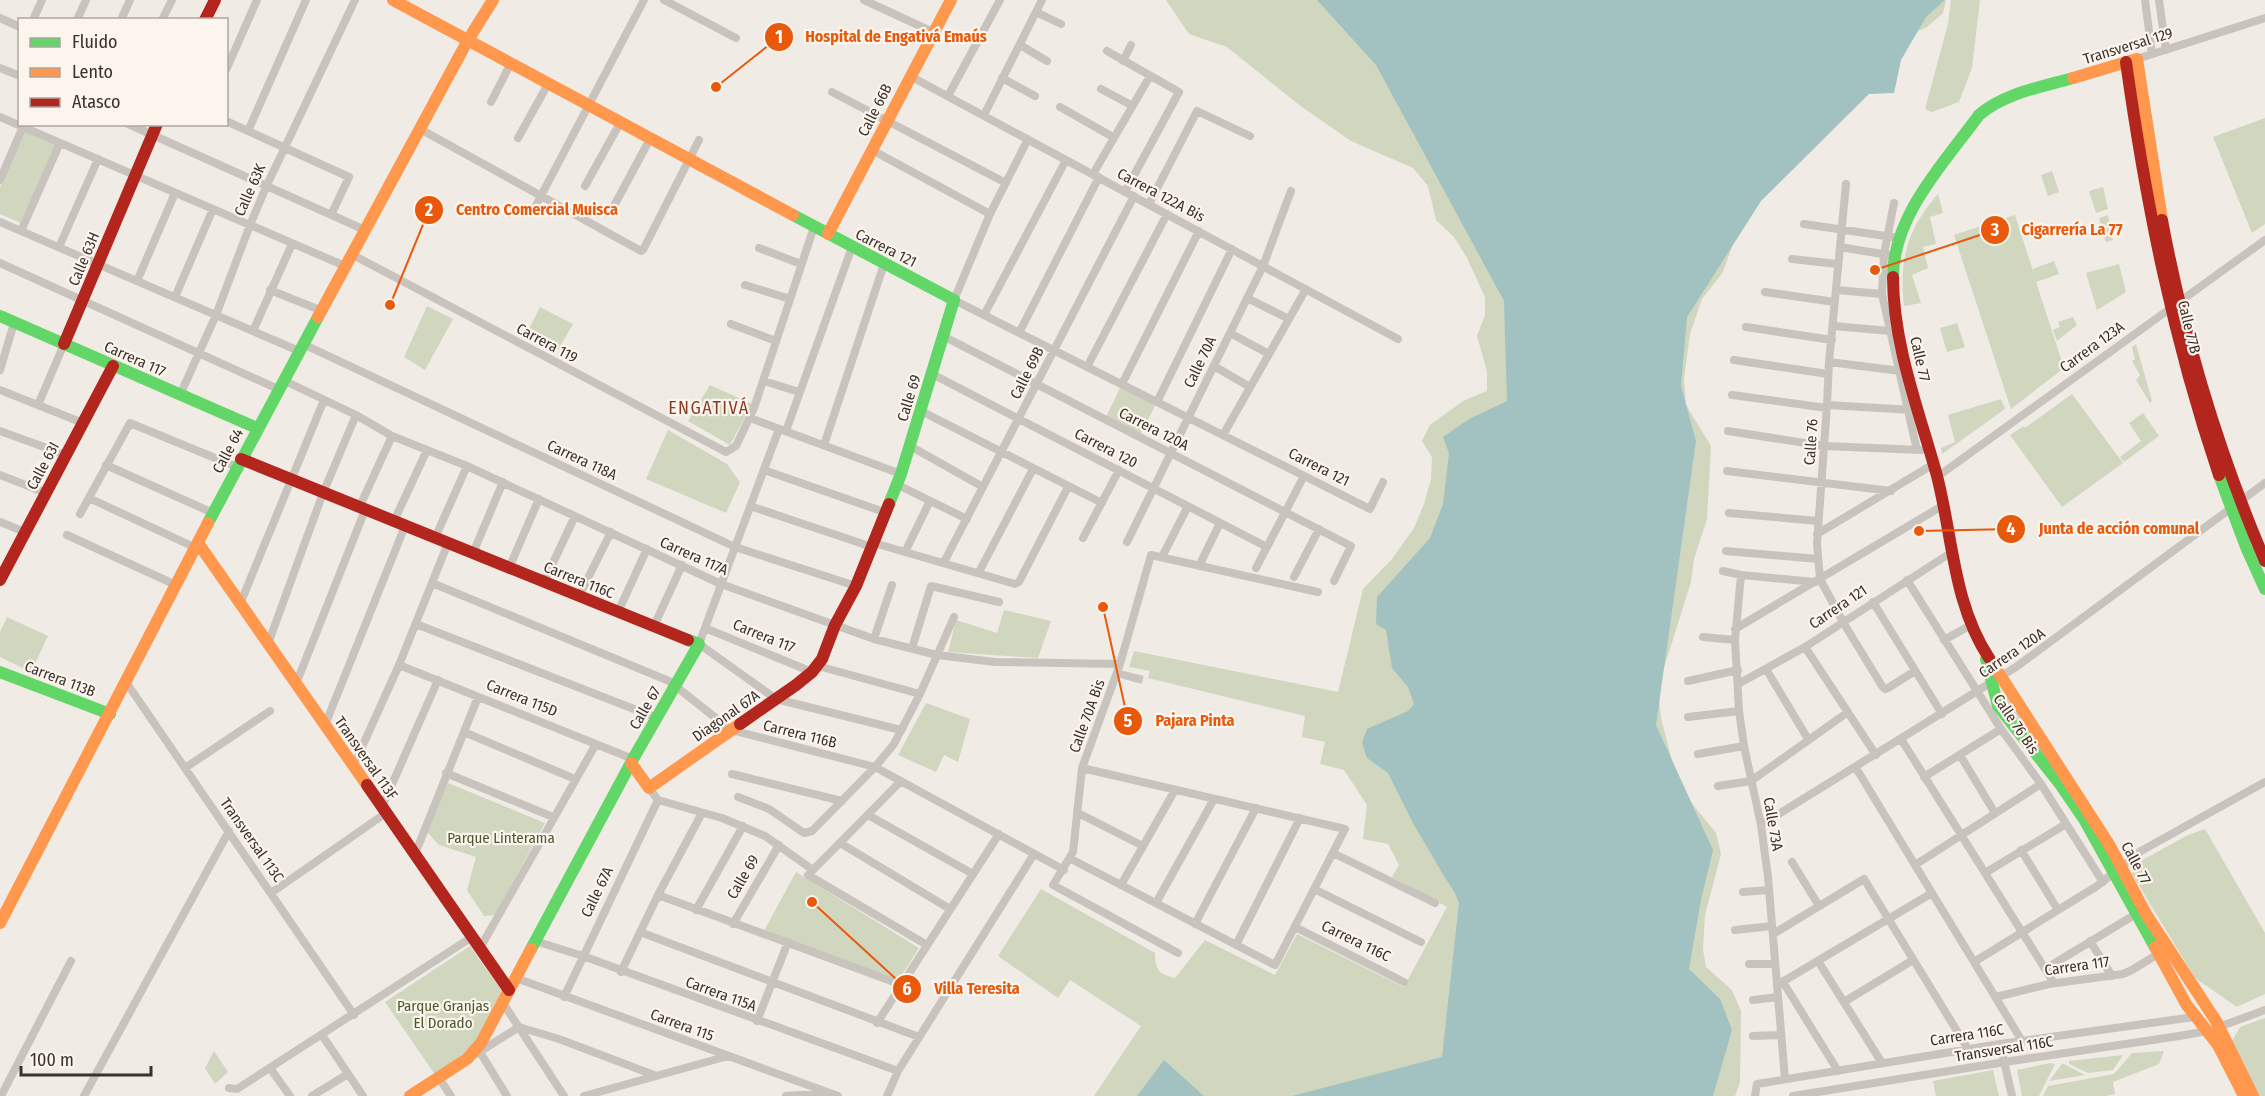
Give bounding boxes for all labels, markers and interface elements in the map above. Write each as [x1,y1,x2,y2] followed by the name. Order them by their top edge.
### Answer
[18,18,228,126] legend
[764,20,999,54] callout: Hospital de Engativá Emaús
[2081,24,2175,68] street label: Transversal 129
[775,26,783,48] text: 1
[805,27,987,46] text: Hospital de Engativá Emaús
[72,31,118,53] text: Fluido
[72,61,113,83] text: Lento
[854,81,896,139] street label: Calle 66B
[72,91,120,113] text: Atasco
[230,161,270,219] street label: Calle 63K
[1114,164,1208,226] street label: Carrera 122A Bis
[414,193,630,227] callout: Centro Comercial Muisca
[424,199,433,221] text: 2
[456,200,618,219] text: Centro Comercial Muisca
[1980,213,2135,247] callout: Cigarrería La 77
[1990,219,2000,241] text: 3
[2021,220,2123,239] text: Cigarrería La 77
[853,225,919,271] street label: Carrera 121
[65,229,103,289] street label: Calle 63H
[2174,299,2204,355] street label: Calle 77B
[2056,318,2128,376] street label: Carrera 123A
[513,319,581,367] street label: Carrera 119
[1180,333,1220,391] street label: Calle 70A
[1906,335,1934,383] street label: Calle 77
[101,337,169,381] street label: Carrera 117
[1006,344,1048,402] street label: Calle 69B
[893,372,925,424] street label: Calle 69
[668,396,750,419] district label: ENGATIVÁ
[1116,404,1192,454] street label: Carrera 120A
[1800,418,1822,466] street label: Calle 76
[1072,424,1140,472] street label: Carrera 120
[209,426,247,476] street label: Calle 64
[544,436,620,484] street label: Carrera 118A
[23,439,63,493] street label: Calle 63I
[1286,444,1352,490] street label: Carrera 121
[1996,512,2211,546] callout: Junta de acción comunal
[2006,518,2016,540] text: 4
[2038,519,2200,538] text: Junta de acción comunal
[657,533,731,579] street label: Carrera 117A
[541,558,617,602] street label: Carrera 116C
[1806,581,1870,633] street label: Carrera 121
[730,615,798,657] street label: Carrera 117
[1975,624,2049,682] street label: Carrera 120A
[22,657,98,701] street label: Carrera 113B
[484,676,560,720] street label: Carrera 115D
[1065,677,1109,755] street label: Calle 70A Bis
[626,683,664,733] street label: Calle 67
[689,686,763,746] street label: Diagonal 67A
[1989,691,2043,757] street label: Calle 76 Bis
[1113,704,1246,738] callout: Pajara Pinta
[1124,710,1133,732] text: 5
[1155,711,1235,730] text: Pajara Pinta
[331,713,402,803] street label: Transversal 113F
[761,716,839,752] street label: Carrera 116B
[216,794,288,886] street label: Transversal 113C
[1759,796,1787,852] street label: Calle 73A
[447,829,555,847] park label: Parque Linterama
[2117,839,2155,887] street label: Calle 77
[723,852,763,902] street label: Calle 69
[577,864,617,920] street label: Calle 67A
[1319,917,1394,966] street label: Carrera 116C
[2043,953,2111,979] street label: Carrera 117
[892,972,1031,1006] callout: Villa Teresita
[683,973,759,1015] street label: Carrera 115A
[902,978,912,1000] text: 6
[933,979,1020,998] text: Villa Teresita
[397,997,489,1032] park label: Parque Granjas El Dorado
[648,1005,716,1045] street label: Carrera 115
[1929,1020,2006,1050] street label: Carrera 116C
[1954,1032,2055,1066] street label: Transversal 116C
[21,1039,152,1077] scale bar
[30,1049,74,1071] text: 100 m

